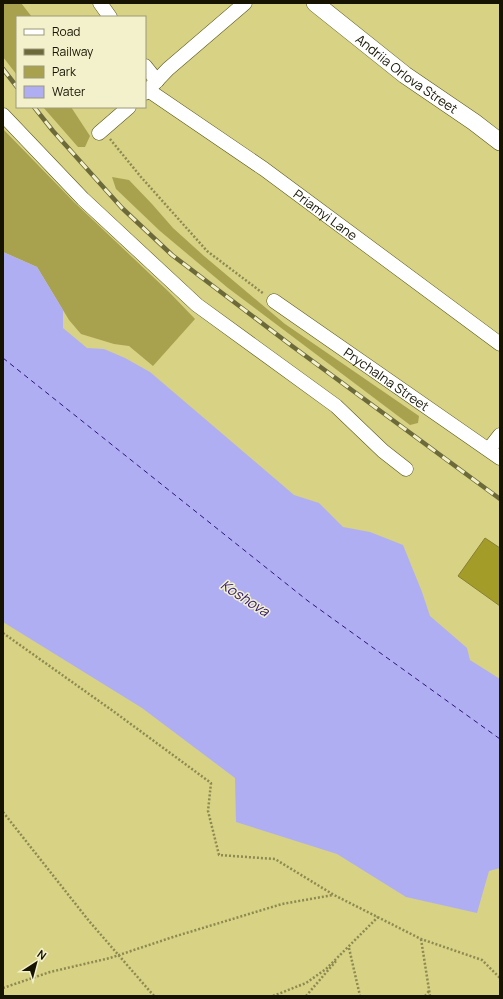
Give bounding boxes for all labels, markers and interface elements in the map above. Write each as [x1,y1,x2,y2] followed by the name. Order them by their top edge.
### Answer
[16,16,146,108] legend
[52,23,80,40] text: Road
[352,30,462,118] street label: Andriia Orlova Street
[52,43,94,60] text: Railway
[52,63,77,80] text: Park
[52,83,86,100] text: Water
[290,185,361,245] street label: Priamyi Lane
[340,343,433,415] street label: Prychalna Street
[217,575,274,621] water label: Koshova
[16,943,56,983] north arrow
[35,946,50,963] text: N

